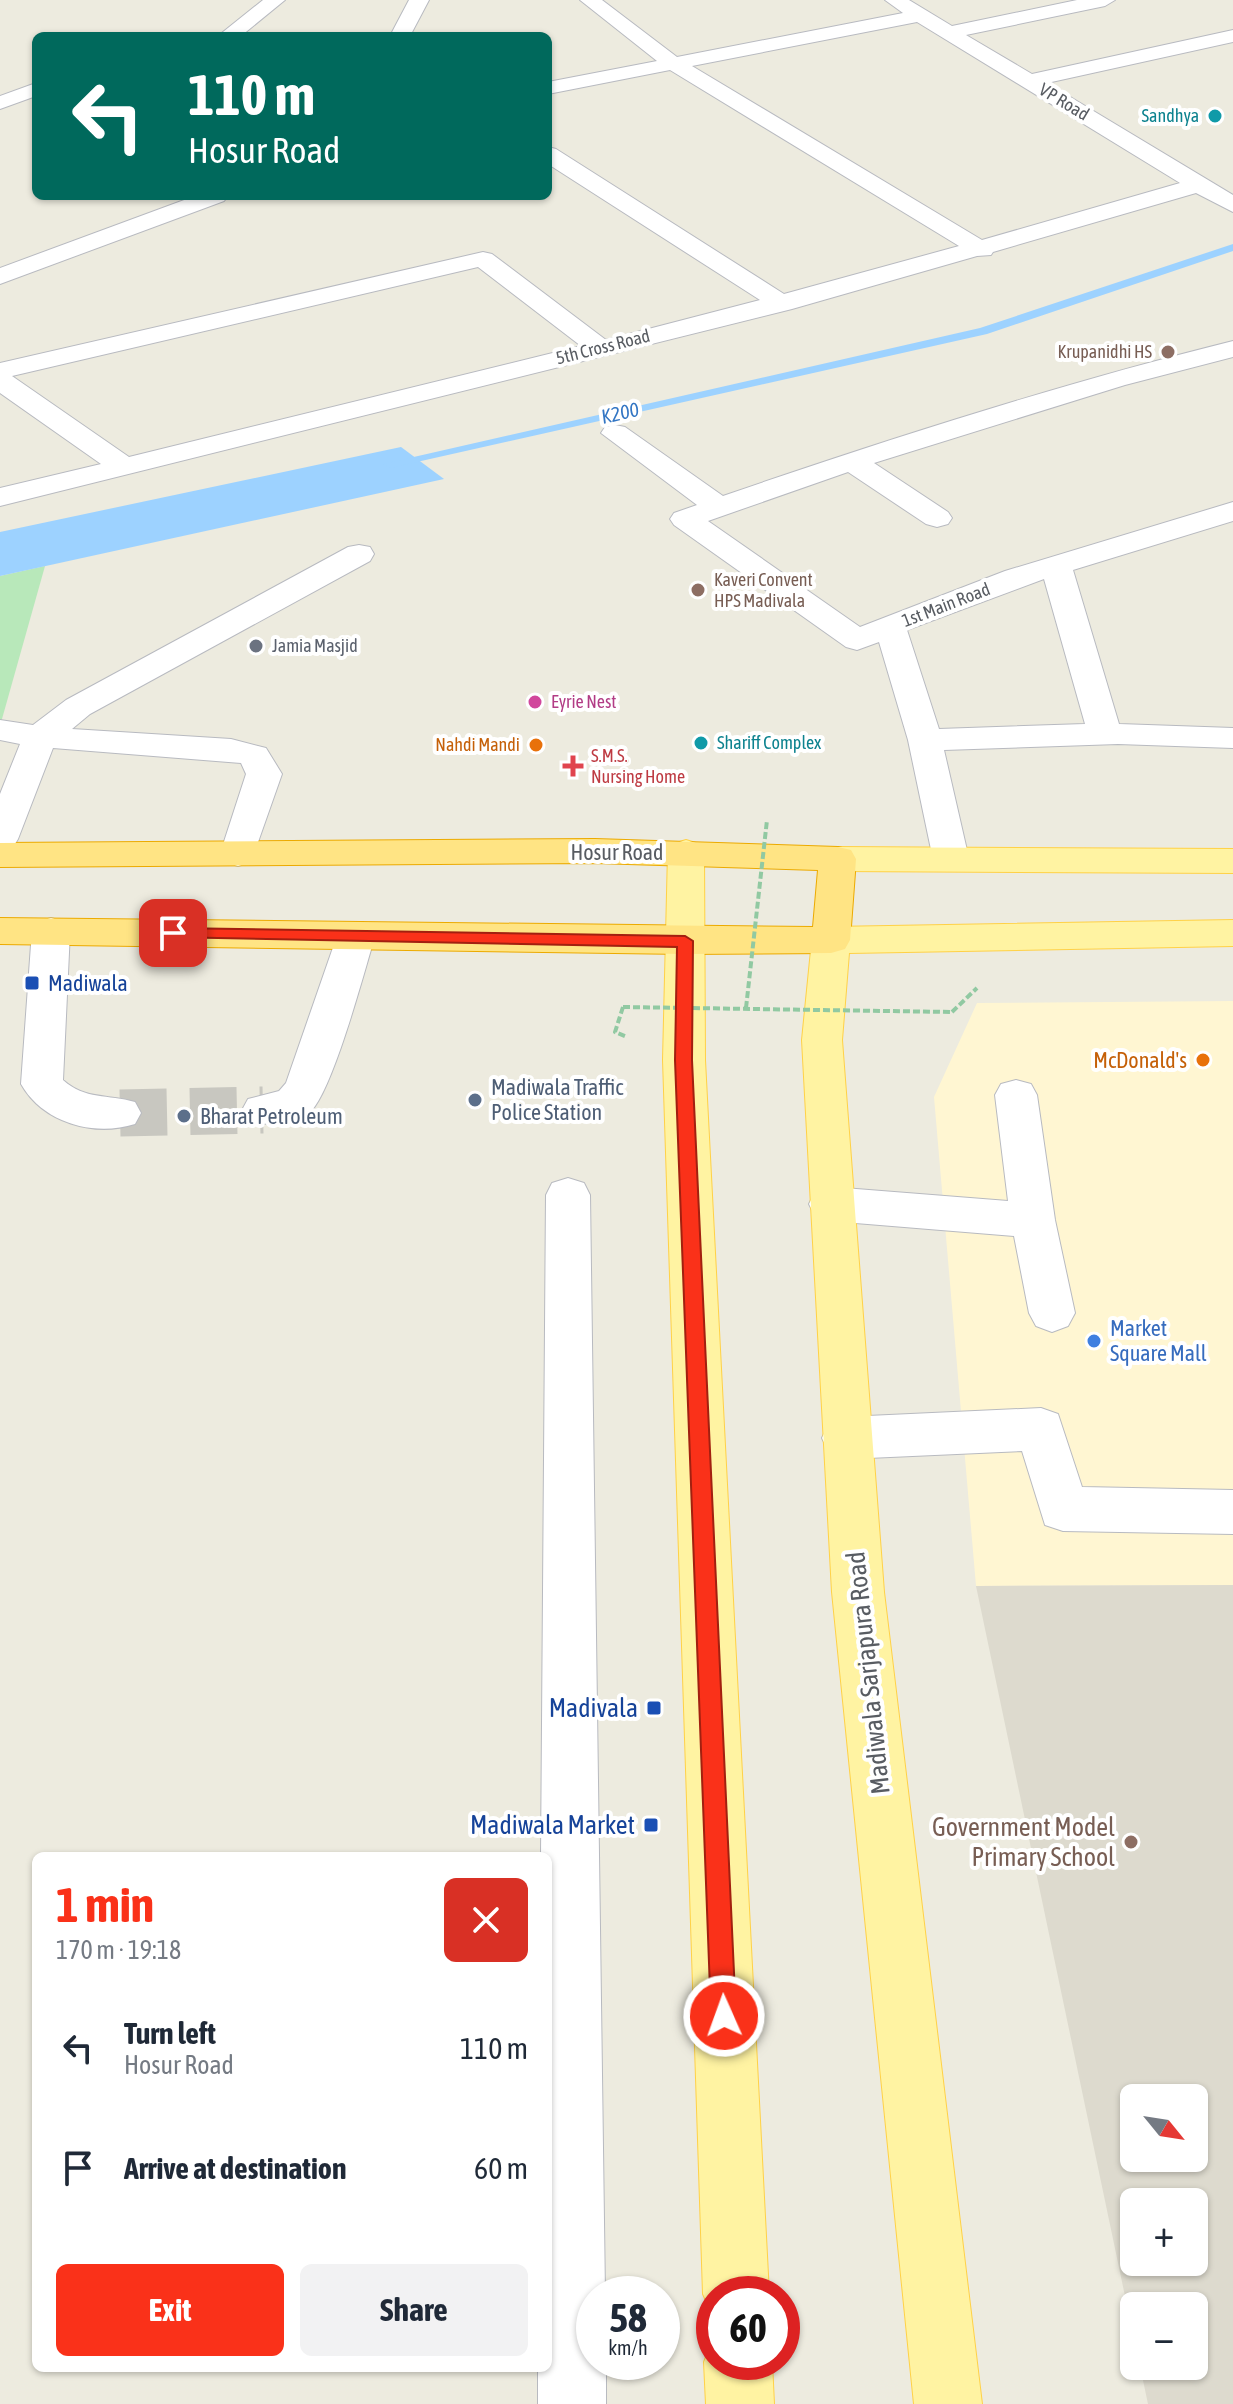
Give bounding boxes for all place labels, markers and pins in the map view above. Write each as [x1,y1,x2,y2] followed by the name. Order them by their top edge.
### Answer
[1141,105,1199,126] place label: Sandhya
[1206,107,1224,125] marker: Sandhya
[1058,341,1152,362] place label: Krupanidhi HS
[1159,343,1177,361] marker: Krupanidhi HS
[714,569,813,611] place label: Kaveri Convent HPS Madivala
[689,581,707,599] marker: Kaveri Convent HPS Madivala
[272,635,358,656] place label: Jamia Masjid
[247,637,265,655] marker: Jamia Masjid
[551,691,617,712] place label: Eyrie Nest
[526,693,544,711] marker: Eyrie Nest
[717,732,821,753] place label: Shariff Complex
[435,734,520,755] place label: Nahdi Mandi
[692,734,710,752] marker: Shariff Complex
[527,736,545,754] marker: Nahdi Mandi
[591,745,685,787] place label: S.M.S. Nursing Home
[562,755,584,777] marker: S.M.S. Nursing Home
[139,899,207,967] pin
[48,970,128,996] place label: Madiwala
[23,974,41,992] marker: Madiwala
[1093,1047,1187,1073] place label: McDonald's
[1194,1051,1212,1069] marker: McDonald's
[491,1074,624,1125] place label: Madiwala Traffic Police Station
[466,1091,484,1109] marker: Madiwala Traffic Police Station
[200,1103,343,1129] place label: Bharat Petroleum
[175,1107,193,1125] marker: Bharat Petroleum
[1110,1315,1207,1366] place label: Market Square Mall
[1085,1332,1103,1350] marker: Market Square Mall
[549,1693,638,1723] place label: Madivala
[645,1699,663,1717] marker: Madivala
[470,1810,635,1840] place label: Madiwala Market
[932,1812,1115,1872] place label: Government Model Primary School
[642,1816,660,1834] marker: Madiwala Market
[1122,1833,1140,1851] marker: Government Model Primary School

